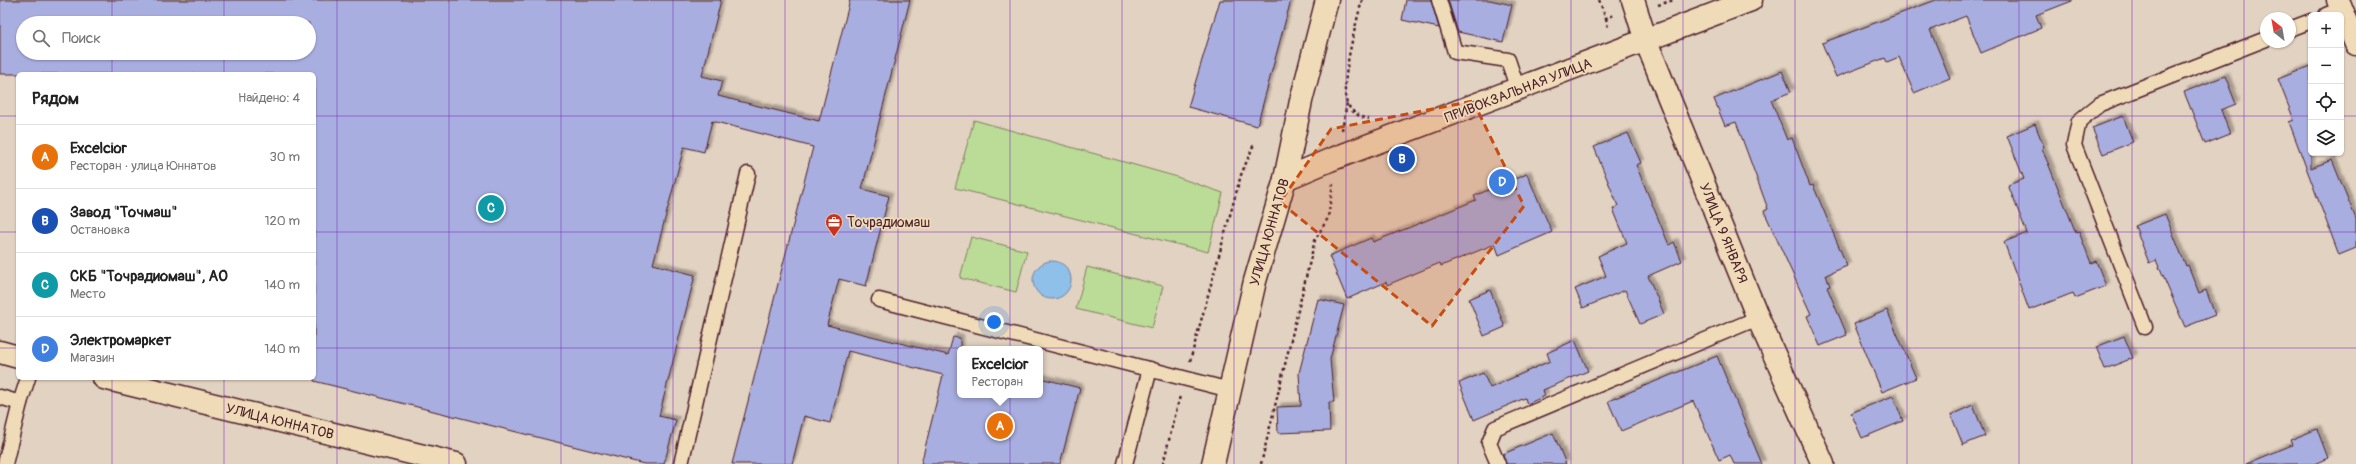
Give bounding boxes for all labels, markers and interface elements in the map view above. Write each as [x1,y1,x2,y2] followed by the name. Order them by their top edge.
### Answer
[2260,12,2296,48] north arrow
[2308,12,2344,156] map controls
[2308,12,2344,48] button: +
[16,16,316,60] search box
[30,27,52,49] icon: search
[62,29,101,48] text: Поиск
[2308,48,2344,84] button: −
[1442,55,1594,126] street label: ПРИВОКЗАЛЬНАЯ УЛИЦА
[2308,84,2344,120] button: locate
[32,88,79,109] text: Рядом
[238,90,300,106] text: Найдено: 4
[2308,120,2344,156] button: layers
[70,139,127,158] text: Excelcior
[1389,144,1415,174] pin: B
[41,149,49,165] text: A
[270,149,300,165] text: 30 m
[70,158,217,174] text: Ресторан · улица Юннатов
[1489,167,1515,197] pin: D
[1246,177,1293,288] street label: УЛИЦА ЮННАТОВ
[1696,181,1751,286] street label: УЛИЦА 9 ЯНВАРЯ
[478,193,504,223] pin: C
[70,203,177,222] text: Завод "Точмаш"
[824,212,844,237] office icon: Точрадиомаш
[41,213,49,229] text: B
[264,213,300,229] text: 120 m
[847,214,930,231] place label: Точрадиомаш
[70,222,130,238] text: Остановка
[70,267,228,286] text: СКБ "Точрадиомаш", АО
[41,277,49,293] text: C
[264,277,300,293] text: 140 m
[70,286,106,302] text: Место
[984,312,1004,332] your location
[70,331,171,350] text: Электромаркет
[41,341,49,357] text: D
[264,341,300,357] text: 140 m
[957,346,1043,398] popup
[70,350,114,366] text: Магазин
[972,355,1028,374] text: Excelcior
[972,374,1023,390] text: Ресторан
[224,400,336,443] street label: УЛИЦА ЮННАТОВ
[987,411,1013,441] pin: A

